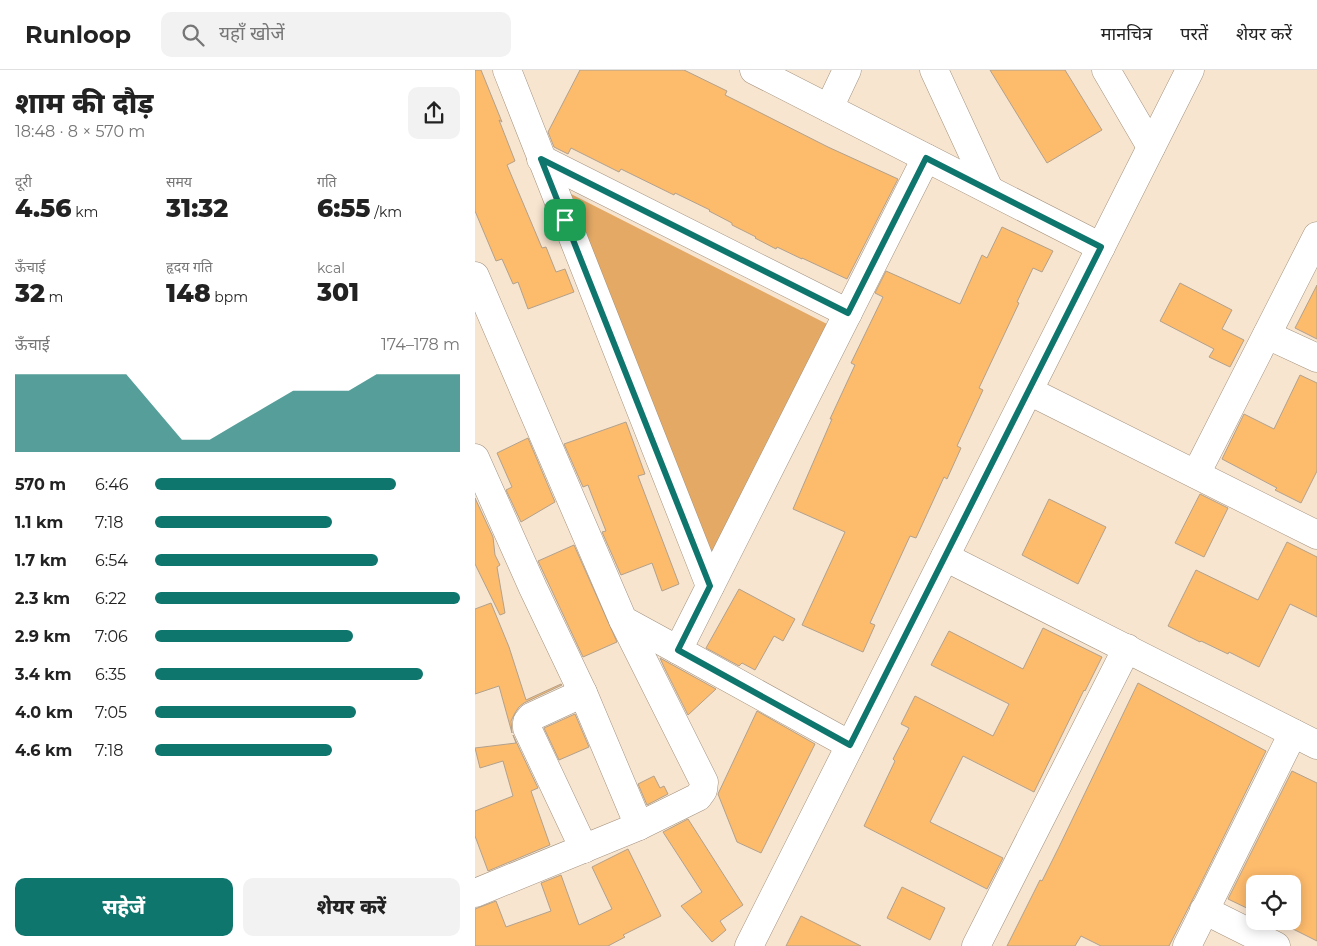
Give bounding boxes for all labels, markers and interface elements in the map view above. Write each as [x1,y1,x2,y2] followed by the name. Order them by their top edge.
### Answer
[161,12,511,57] search box
[25,20,131,49] text: Runloop
[179,21,207,49] icon: search
[219,22,285,45] text: यहाँ खोजें
[1101,23,1152,45] text: मानचित्र
[1180,23,1208,45] text: परतें
[1236,23,1292,45] text: शेयर करें
[15,86,154,120] text: शाम की दौड़
[408,87,460,139] button: share
[15,122,145,141] text: 18:48 · 8 × 570 m
[15,173,32,191] text: दूरी
[166,173,192,191] text: समय
[317,173,337,191] text: गति
[15,193,71,223] text: 4.56
[166,193,228,223] text: 31:32
[317,193,371,223] text: 6:55
[544,199,586,241] pin
[71,203,98,221] text: km
[371,203,402,221] text: /km
[551,206,579,234] icon: arrive
[15,258,45,276] text: ऊँचाई
[166,258,212,276] text: हृदय गति
[317,259,345,277] text: kcal
[317,277,359,307] text: 301
[15,278,45,308] text: 32
[166,278,211,308] text: 148
[45,288,63,306] text: m
[211,288,248,306] text: bpm
[15,335,50,354] text: ऊँचाई
[381,335,460,354] text: 174–178 m
[15,475,66,494] text: 570 m
[95,475,128,494] text: 6:46
[15,513,63,532] text: 1.1 km
[95,513,123,532] text: 7:18
[15,551,67,570] text: 1.7 km
[95,551,128,570] text: 6:54
[15,589,70,608] text: 2.3 km
[95,589,126,608] text: 6:22
[15,627,71,646] text: 2.9 km
[95,627,128,646] text: 7:06
[15,665,71,684] text: 3.4 km
[95,665,126,684] text: 6:35
[15,703,73,722] text: 4.0 km
[95,703,127,722] text: 7:05
[15,741,72,760] text: 4.6 km
[95,741,123,760] text: 7:18
[1246,875,1301,930] map controls
[1246,875,1301,930] button: locate
[15,878,233,936] button: सहेजें
[243,878,460,936] button: शेयर करें

